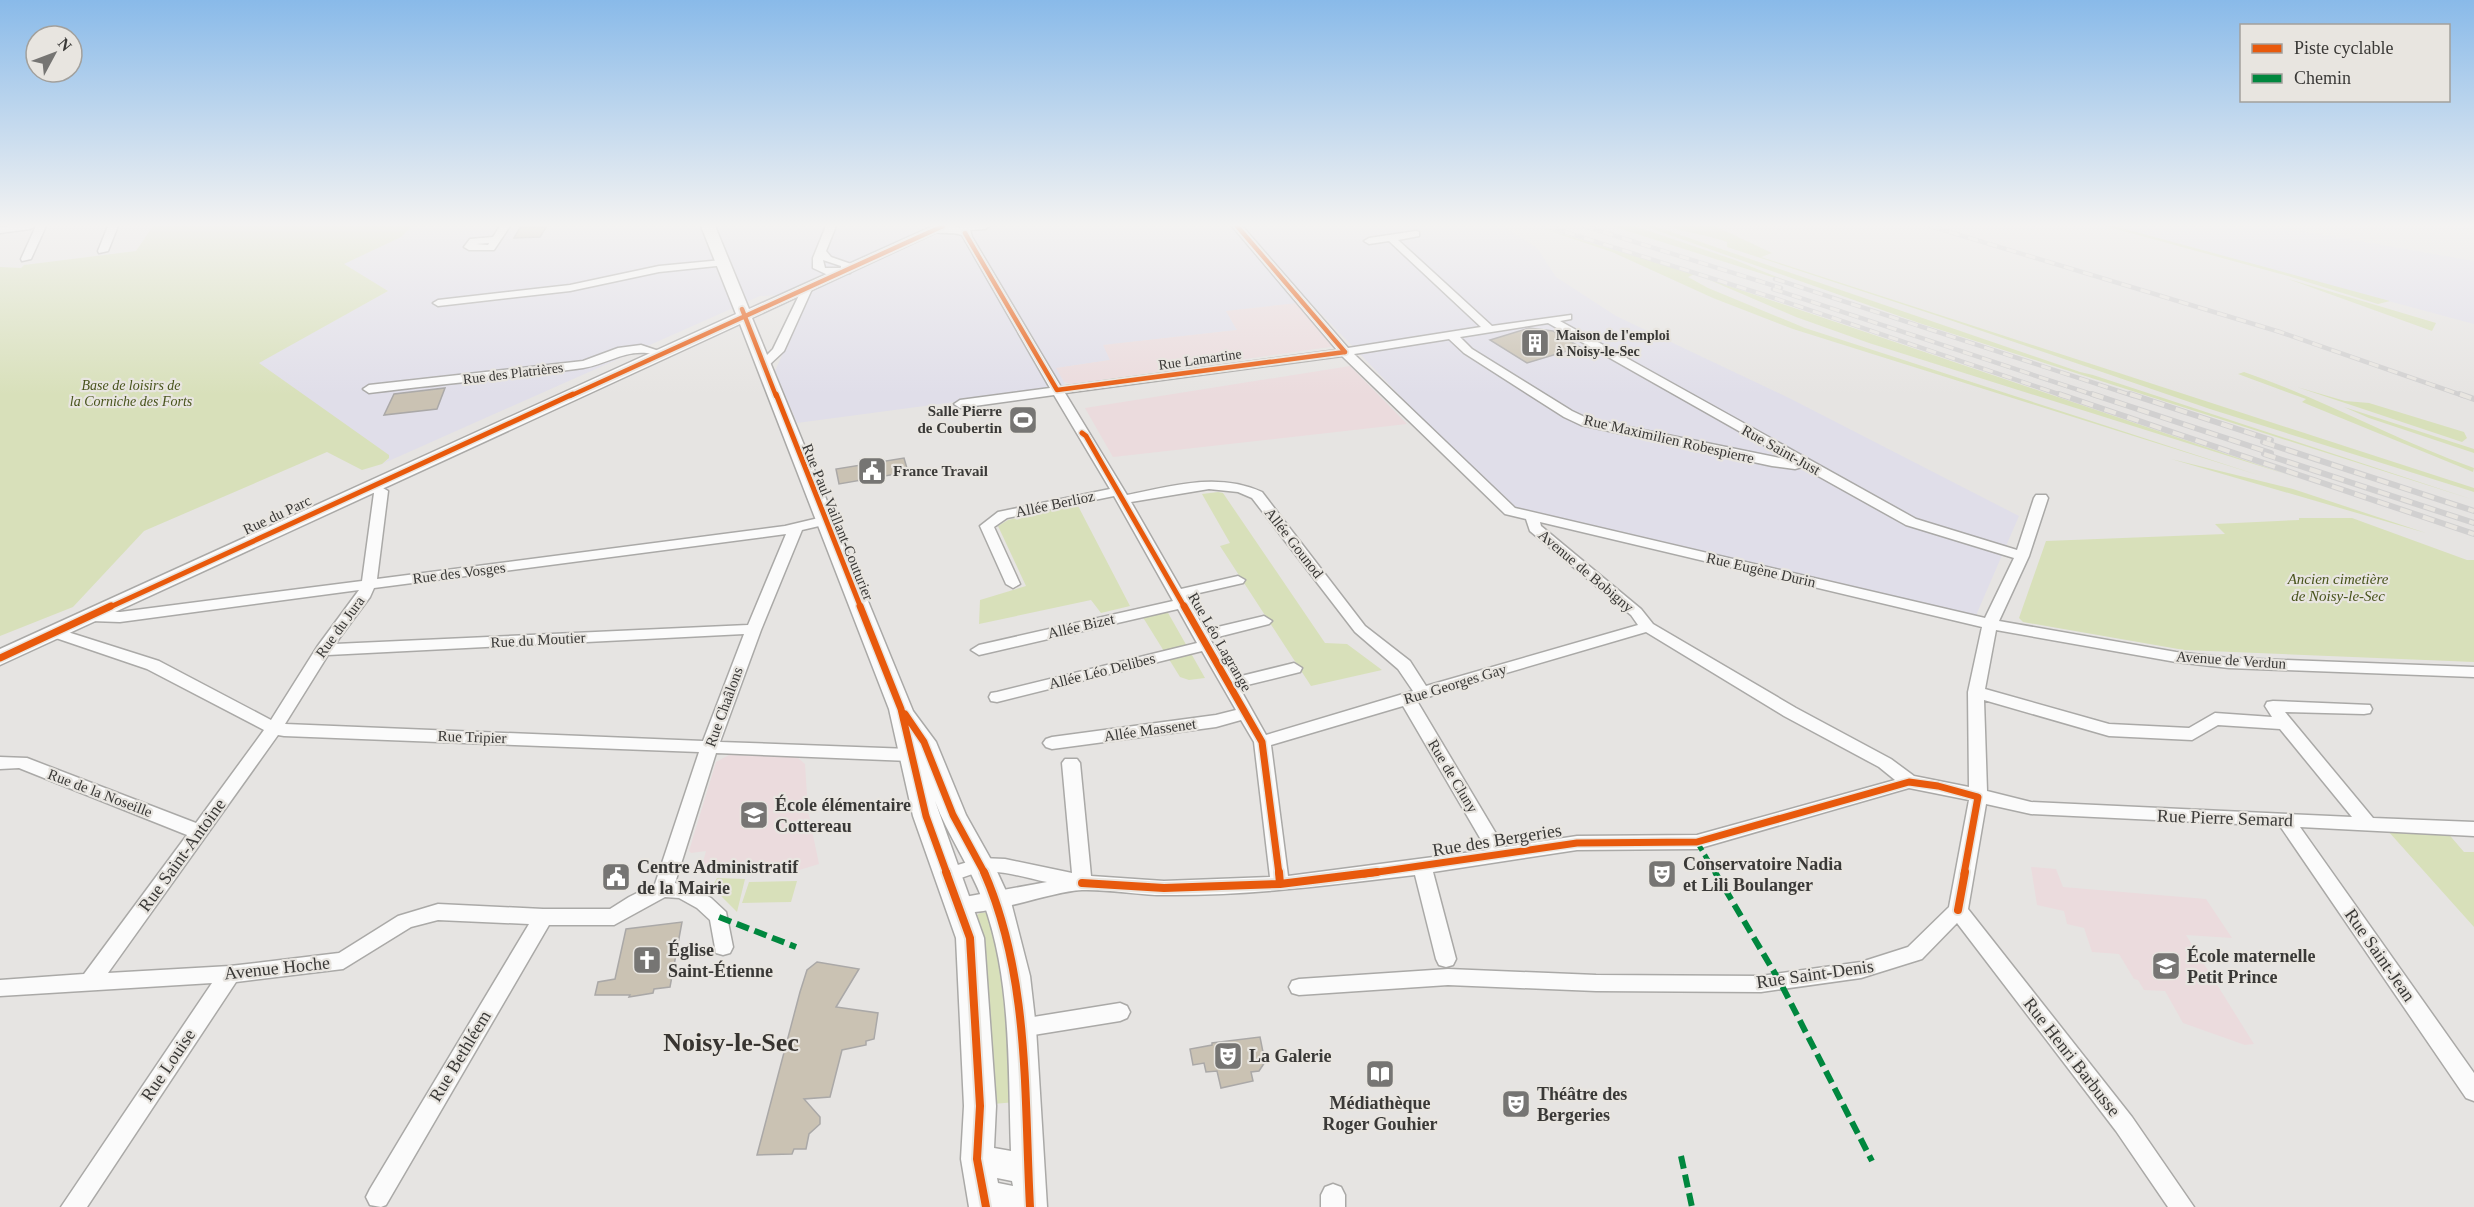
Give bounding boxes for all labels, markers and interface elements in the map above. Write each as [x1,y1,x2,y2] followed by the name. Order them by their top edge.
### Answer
[24,24,84,84] north arrow
[2240,24,2450,102] legend
[55,35,75,55] text: N
[2294,38,2393,58] text: Piste cyclable
[2294,68,2351,88] text: Chemin
[1519,327,1551,359] building icon: Maison de l'emploi à Noisy-le-Sec
[1556,328,1670,359] place label: Maison de l'emploi à Noisy-le-Sec
[1158,346,1242,373] street label: Rue Lamartine
[462,360,564,387] street label: Rue des Platrières
[70,378,193,409] park label: Base de loisirs de la Corniche des Forts
[917,403,1003,436] place label: Salle Pierre de Coubertin
[1007,404,1039,436] sports icon: Salle Pierre de Coubertin
[1582,412,1756,466] street label: Rue Maximilien Robespierre
[1739,422,1824,479] street label: Rue Saint-Just
[799,441,877,603] street label: Rue Paul Vaillant-Couturier
[856,455,888,487] public building icon: France Travail
[893,463,988,479] place label: France Travail
[1014,488,1096,520] street label: Allée Berlioz
[240,492,314,538] street label: Rue du Parc
[1262,505,1327,582] street label: Allée Gounod
[1535,527,1637,616] street label: Avenue de Bobigny
[1705,550,1818,590] street label: Rue Eugène Durin
[412,559,507,587] street label: Rue des Vosges
[2287,571,2389,604] park label: Ancien cimetière de Noisy-le-Sec
[1185,590,1255,695] street label: Rue Léo Lagrange
[312,593,368,661] street label: Rue du Jura
[1046,610,1117,641] street label: Allée Bizet
[490,630,586,650] street label: Rue du Moutier
[2175,648,2287,672] street label: Avenue de Verdun
[1047,650,1157,692] street label: Allée Léo Delibes
[1402,661,1509,707] street label: Rue Georges Gay
[702,665,746,749] street label: Rue Chaâlons
[1103,715,1198,744] street label: Allée Massenet
[437,728,507,746] street label: Rue Tripier
[1425,737,1481,816] street label: Rue de Cluny
[46,766,155,820] street label: Rue de la Noseille
[775,794,911,836] place label: École élémentaire Cottereau
[134,795,230,915] street label: Rue Saint-Antoine
[738,799,770,831] school or university icon: École élémentaire Cottereau
[2157,806,2293,830] street label: Rue Pierre Semard
[1431,820,1563,860] street label: Rue des Bergeries
[1683,854,1842,895] place label: Conservatoire Nadia et Lili Boulanger
[637,857,799,898] place label: Centre Administratif de la Mairie
[1646,858,1678,890] theatre icon: Conservatoire Nadia et Lili Boulanger
[600,861,632,893] public building icon: Centre Administratif de la Mairie
[2341,905,2419,1005] street label: Rue Saint-Jean
[668,939,773,981] place label: Église Saint-Étienne
[631,944,663,976] church icon: Église Saint-Étienne
[2187,945,2315,987] place label: École maternelle Petit Prince
[2150,950,2182,982] school or university icon: École maternelle Petit Prince
[223,953,331,983] street label: Avenue Hoche
[1755,956,1875,992] street label: Rue Saint-Denis
[2019,994,2125,1120] street label: Rue Henri Barbusse
[425,1007,495,1105] street label: Rue Bethléem
[137,1025,199,1105] street label: Rue Louise
[663,1028,799,1057] district label: Noisy-le-Sec
[1212,1040,1244,1072] theatre icon: La Galerie
[1249,1046,1331,1066] place label: La Galerie
[1364,1058,1396,1090] library icon: Médiathèque Roger Gouhier
[1537,1084,1627,1125] place label: Théâtre des Bergeries
[1500,1088,1532,1120] theatre icon: Théâtre des Bergeries
[1322,1093,1438,1134] place label: Médiathèque Roger Gouhier

